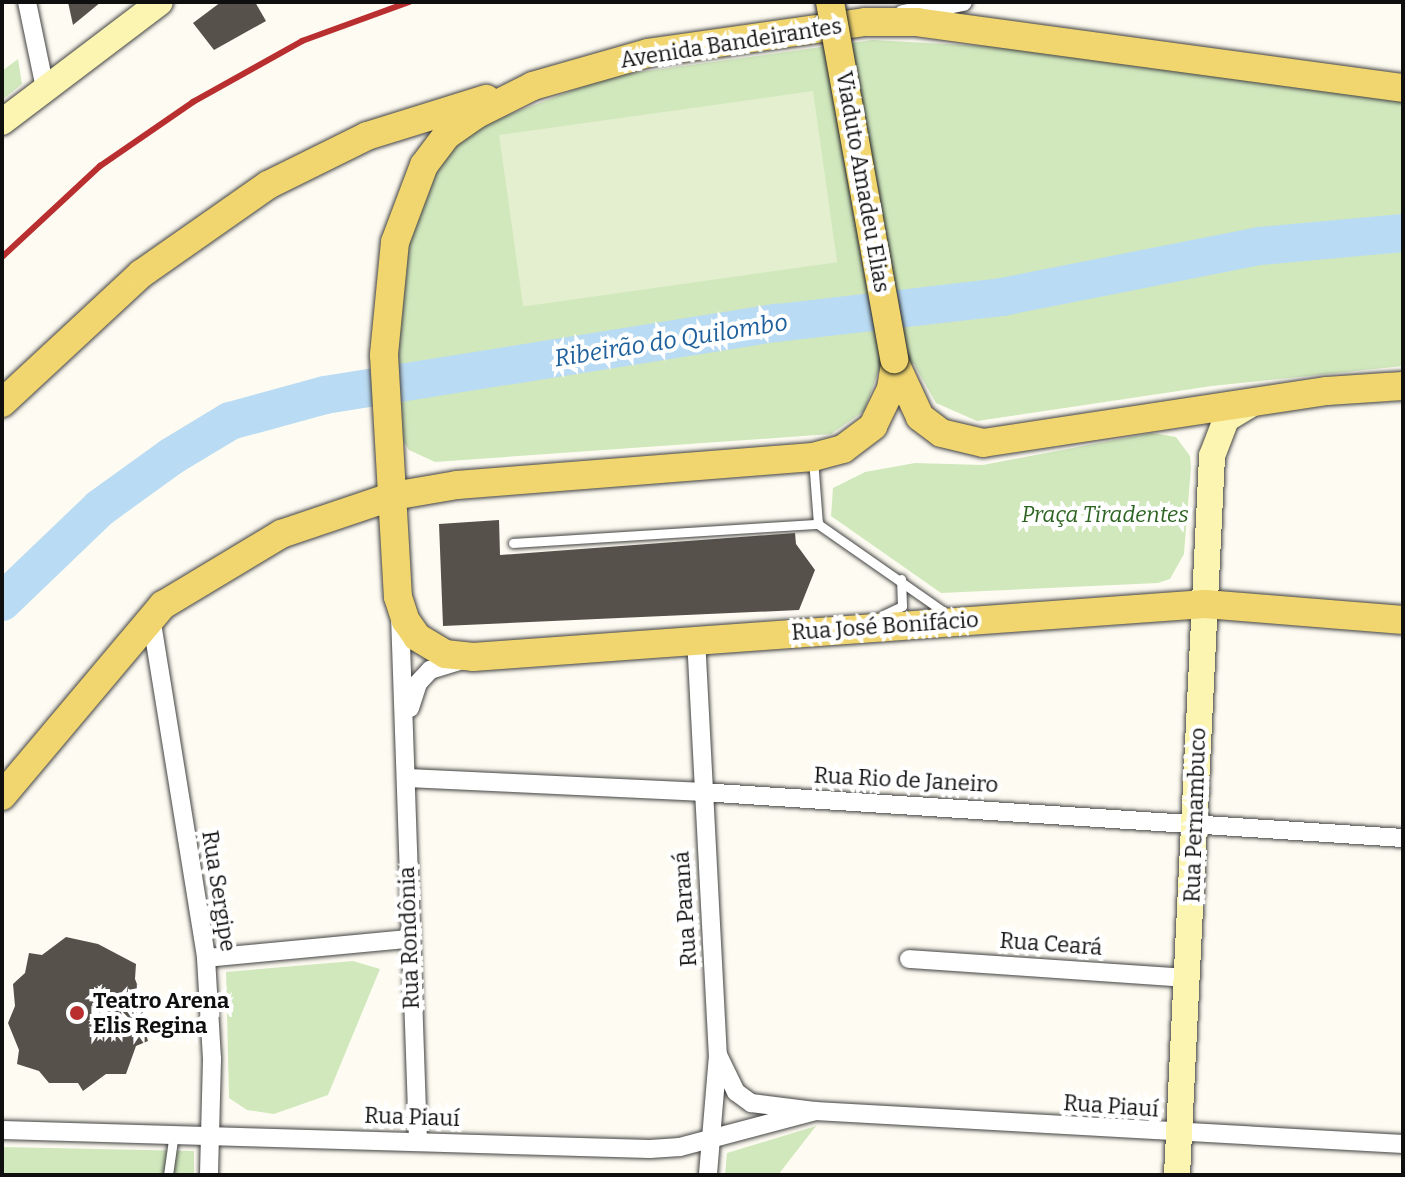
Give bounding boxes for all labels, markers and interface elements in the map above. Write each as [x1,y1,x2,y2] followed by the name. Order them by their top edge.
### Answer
[618,12,844,74] street label: Avenida Bandeirantes
[831,69,895,295] street label: Viaduto Amadeu Elias
[552,308,790,374] water label: Ribeirão do Quilombo
[1021,502,1189,528] park label: Praça Tiradentes
[790,606,980,646] street label: Rua José Bonifácio
[1179,727,1211,903] street label: Rua Pernambuco
[813,762,999,798] street label: Rua Rio de Janeiro
[196,829,242,953] street label: Rua Sergipe
[668,850,702,968] street label: Rua Paraná
[393,866,425,1010] street label: Rua Rondônia
[999,927,1103,961] street label: Rua Ceará
[93,987,229,1038] place label: Teatro Arena Elis Regina
[68,1004,86,1022] marker: Teatro Arena Elis Regina
[1062,1089,1160,1123] street label: Rua Piauí
[364,1102,460,1132] street label: Rua Piauí

